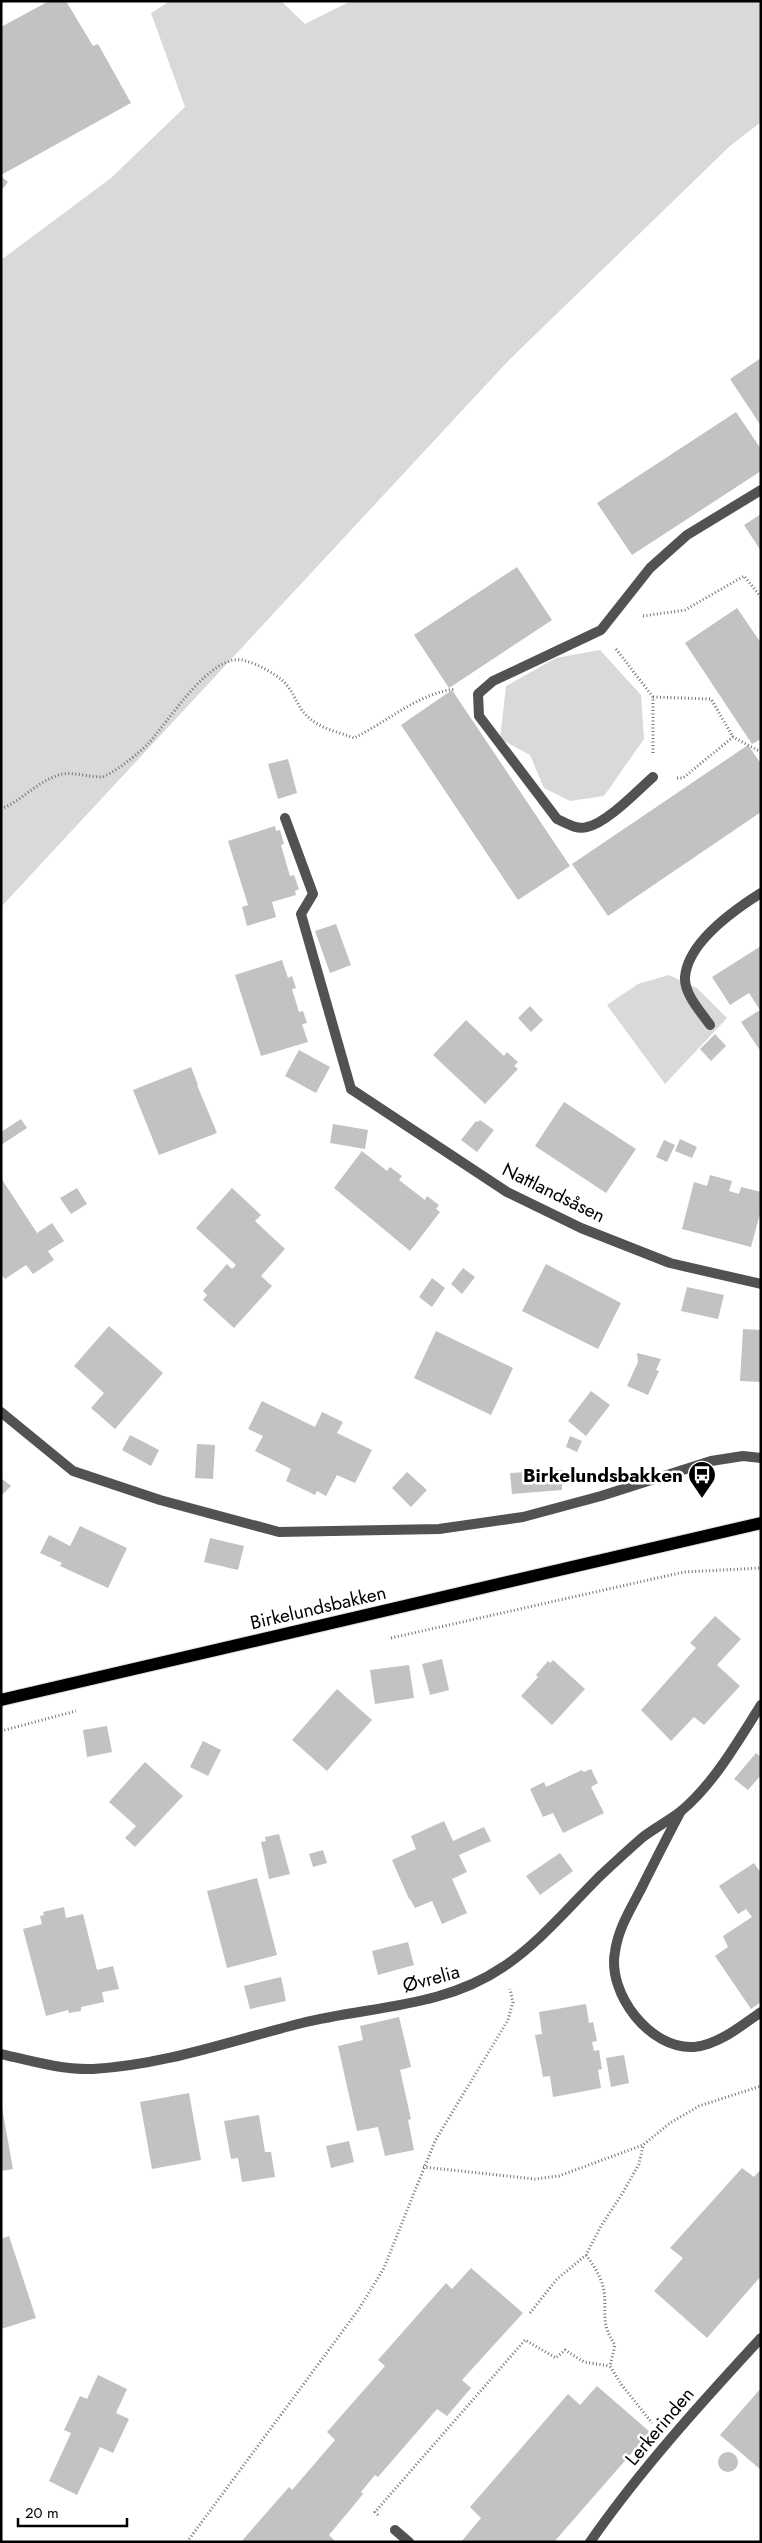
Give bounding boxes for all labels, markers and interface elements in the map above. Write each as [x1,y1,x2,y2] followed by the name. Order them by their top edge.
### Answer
[498,1156,610,1229] street label: Nattlandsåsen
[687,1460,717,1499] bus stop icon: Birkelundsbakken
[523,1462,683,1489] place label: Birkelundsbakken
[247,1579,389,1636] street label: Birkelundsbakken
[400,1958,463,1999] street label: Øvrelia
[619,2381,700,2471] street label: Lerkerinden
[18,2496,126,2528] scale bar
[25,2502,59,2524] text: 20 m

